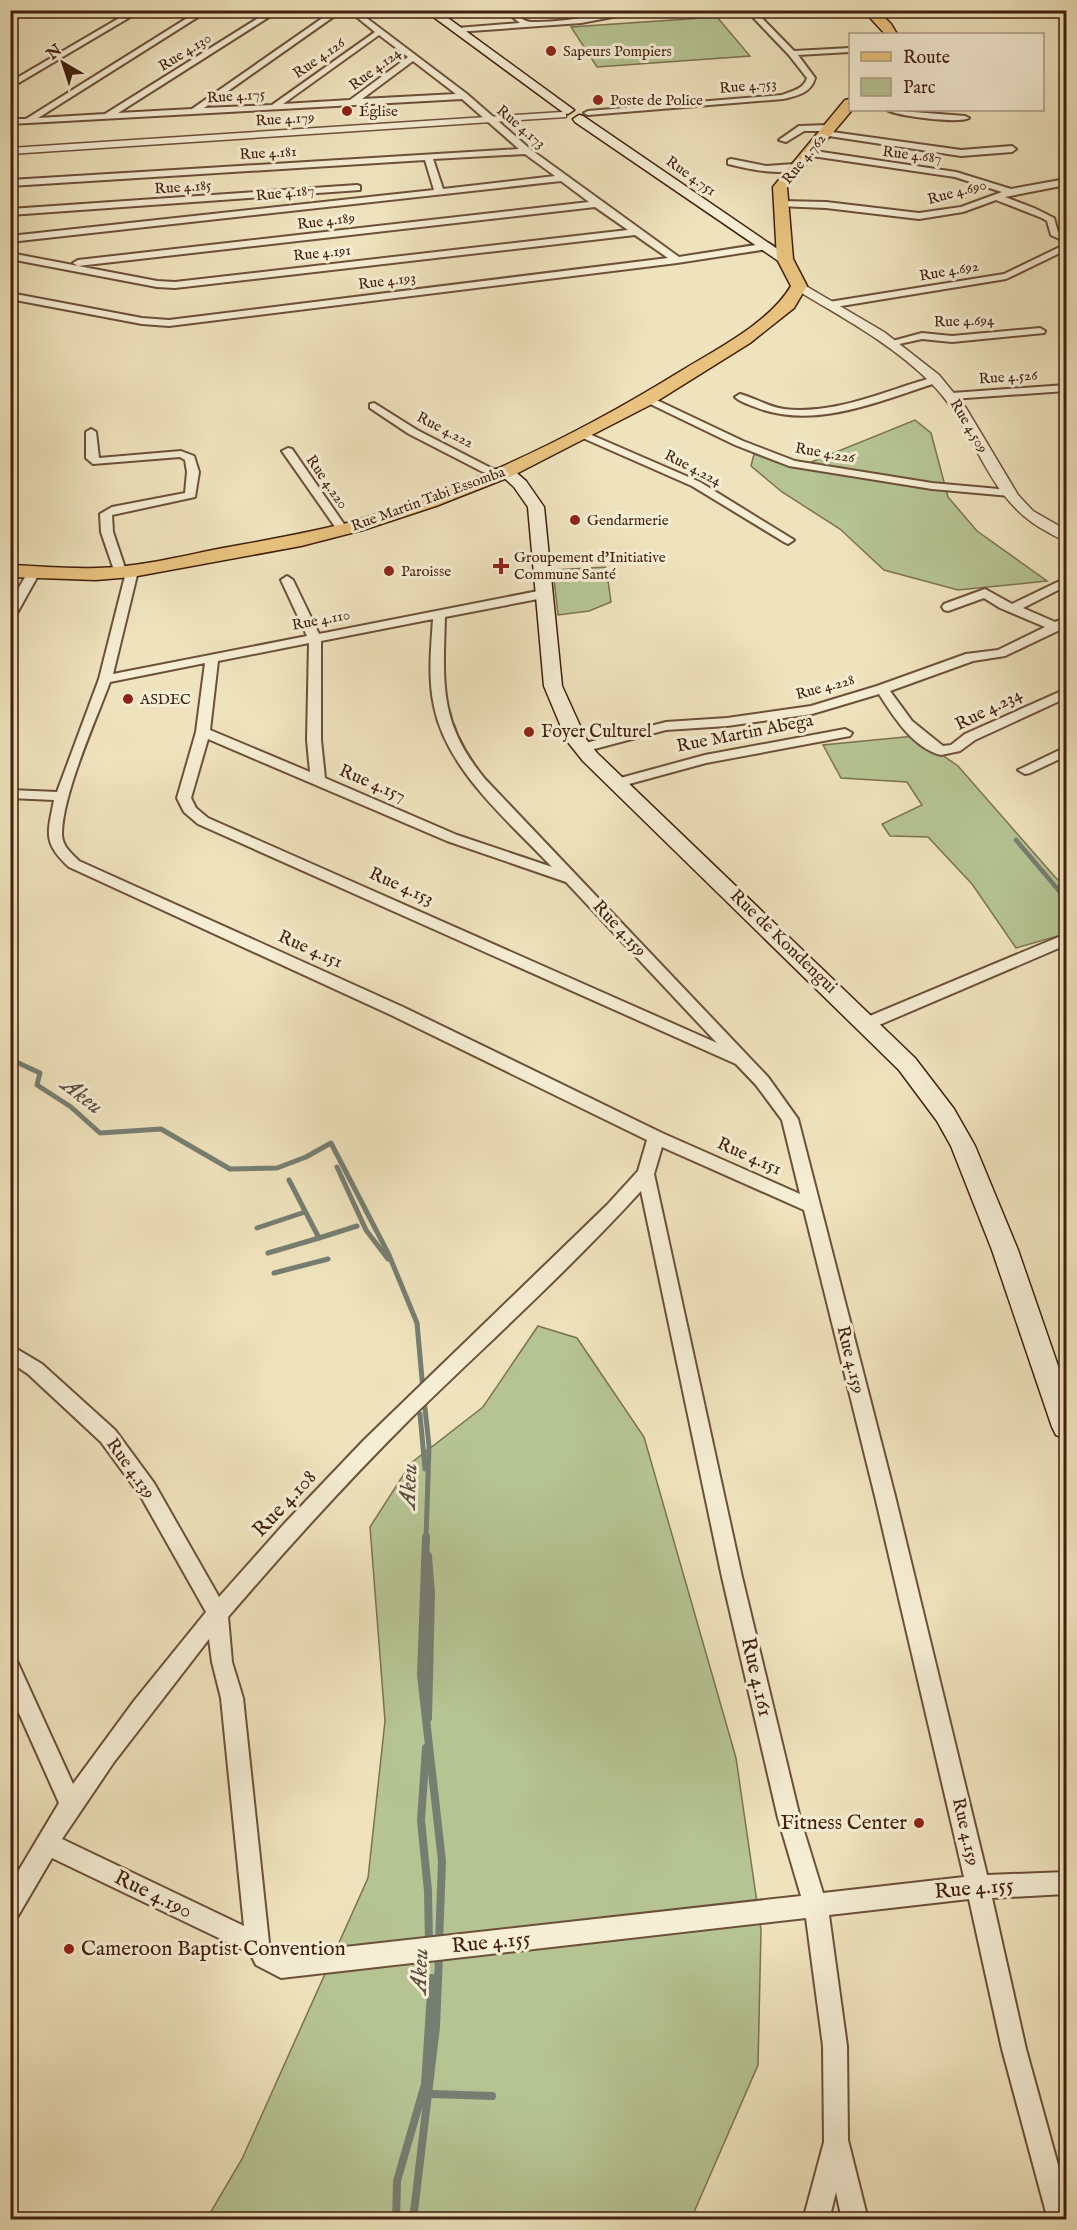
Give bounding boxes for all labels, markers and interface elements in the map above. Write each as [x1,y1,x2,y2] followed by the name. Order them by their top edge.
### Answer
[155,28,215,76] street label: Rue 4.130
[33,33,93,93] north arrow
[289,33,349,83] street label: Rue 4.126
[849,33,1044,111] legend
[42,41,67,66] text: N
[563,42,672,61] place label: Sapeurs Pompiers
[345,43,405,95] street label: Rue 4.124
[544,44,558,58] marker: Sapeurs Pompiers
[903,47,950,70] text: Route
[719,74,777,98] street label: Rue 4.753
[903,77,936,100] text: Parc
[206,84,266,108] street label: Rue 4.175
[610,91,703,110] place label: Poste de Police
[591,93,605,107] marker: Poste de Police
[493,101,549,153] street label: Rue 4.173
[359,102,398,121] place label: Église
[340,104,354,118] marker: Église
[255,107,315,131] street label: Rue 4.179
[778,130,830,188] street label: Rue 4.762
[239,142,297,164] street label: Rue 4.181
[881,142,943,168] street label: Rue 4.687
[662,152,720,200] street label: Rue 4.751
[154,175,213,198] street label: Rue 4.185
[925,175,989,209] street label: Rue 4.690
[255,180,315,206] street label: Rue 4.187
[296,208,356,234] street label: Rue 4.189
[292,241,352,265] street label: Rue 4.191
[918,256,980,286] street label: Rue 4.692
[357,268,417,294] street label: Rue 4.193
[934,310,995,332] street label: Rue 4.694
[978,365,1039,389] street label: Rue 4.526
[946,396,992,456] street label: Rue 4.509
[413,408,477,452] street label: Rue 4.222
[794,438,857,468] street label: Rue 4.226
[661,446,725,491] street label: Rue 4.224
[302,451,352,513] street label: Rue 4.220
[348,462,508,536] street label: Rue Martin Tabi Essomba
[587,511,669,530] place label: Gendarmerie
[568,513,582,527] marker: Gendarmerie
[514,548,666,584] place label: Groupement d'Initiative Commune Santé
[492,557,510,575] marker: Groupement d'Initiative Commune Santé
[401,562,451,581] place label: Paroisse
[382,564,396,578] marker: Paroisse
[290,605,352,635] street label: Rue 4.110
[793,670,857,704] street label: Rue 4.228
[952,683,1027,737] street label: Rue 4.234
[139,690,191,709] place label: ASDEC
[121,692,135,706] marker: ASDEC
[675,709,815,759] street label: Rue Martin Abega
[541,721,652,744] place label: Foyer Culturel
[522,725,536,739] marker: Foyer Culturel
[335,760,409,808] street label: Rue 4.157
[365,863,437,911] street label: Rue 4.153
[724,885,842,999] street label: Rue de Kondengui
[587,896,651,962] street label: Rue 4.159
[274,926,346,974] street label: Rue 4.151
[52,1068,109,1122] water label: Akeu
[713,1133,785,1181] street label: Rue 4.151
[830,1324,870,1396] street label: Rue 4.159
[100,1434,160,1504] street label: Rue 4.139
[393,1463,425,1512] water label: Akeu
[247,1465,323,1543] street label: Rue 4.108
[734,1635,778,1719] street label: Rue 4.161
[946,1796,984,1868] street label: Rue 4.159
[780,1810,907,1837] place label: Fitness Center
[912,1816,926,1830] marker: Fitness Center
[110,1865,196,1925] street label: Rue 4.190
[933,1872,1015,1906] street label: Rue 4.155
[450,1925,532,1961] street label: Rue 4.155
[81,1936,346,1963] place label: Cameroon Baptist Convention
[62,1942,76,1956] marker: Cameroon Baptist Convention
[404,1948,436,1997] water label: Akeu

